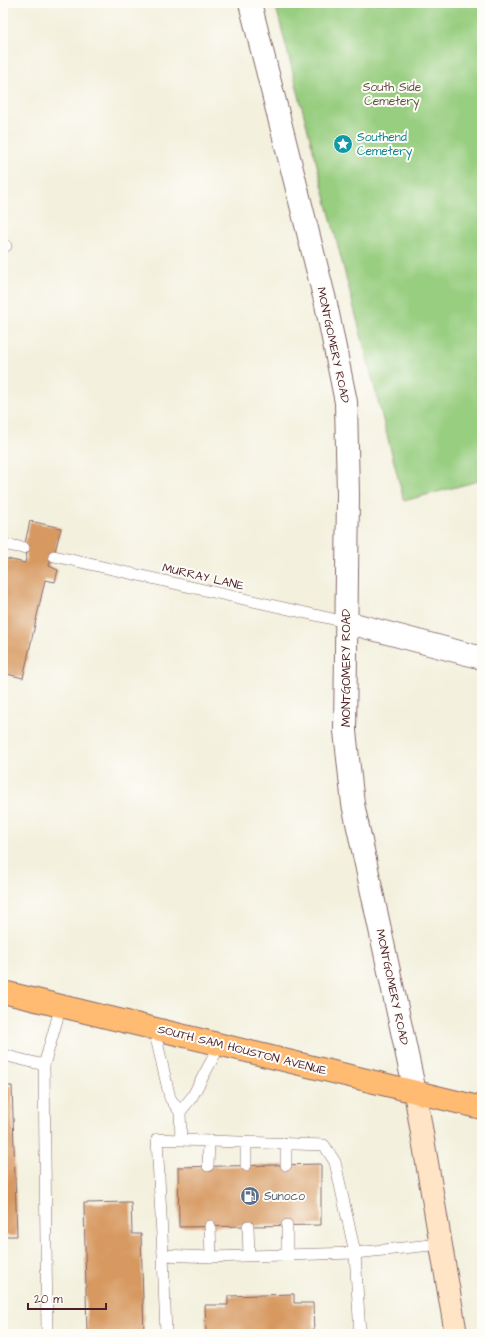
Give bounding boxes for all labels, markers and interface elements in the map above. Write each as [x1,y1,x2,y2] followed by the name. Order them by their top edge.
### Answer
[363,79,422,111] park label: South Side Cemetery
[357,129,413,161] place label: Southend Cemetery
[332,133,354,155] place icon: Southend Cemetery
[312,285,354,405] street label: MONTGOMERY ROAD
[161,559,245,595] street label: MURRAY LANE
[338,609,355,727] street label: MONTGOMERY ROAD
[371,927,413,1047] street label: MONTGOMERY ROAD
[156,1021,328,1079] street label: SOUTH SAM HOUSTON AVENUE
[239,1185,261,1207] fuel station icon: Sunoco
[264,1188,305,1205] place label: Sunoco
[28,1285,106,1311] scale bar
[34,1291,63,1308] text: 20 m

